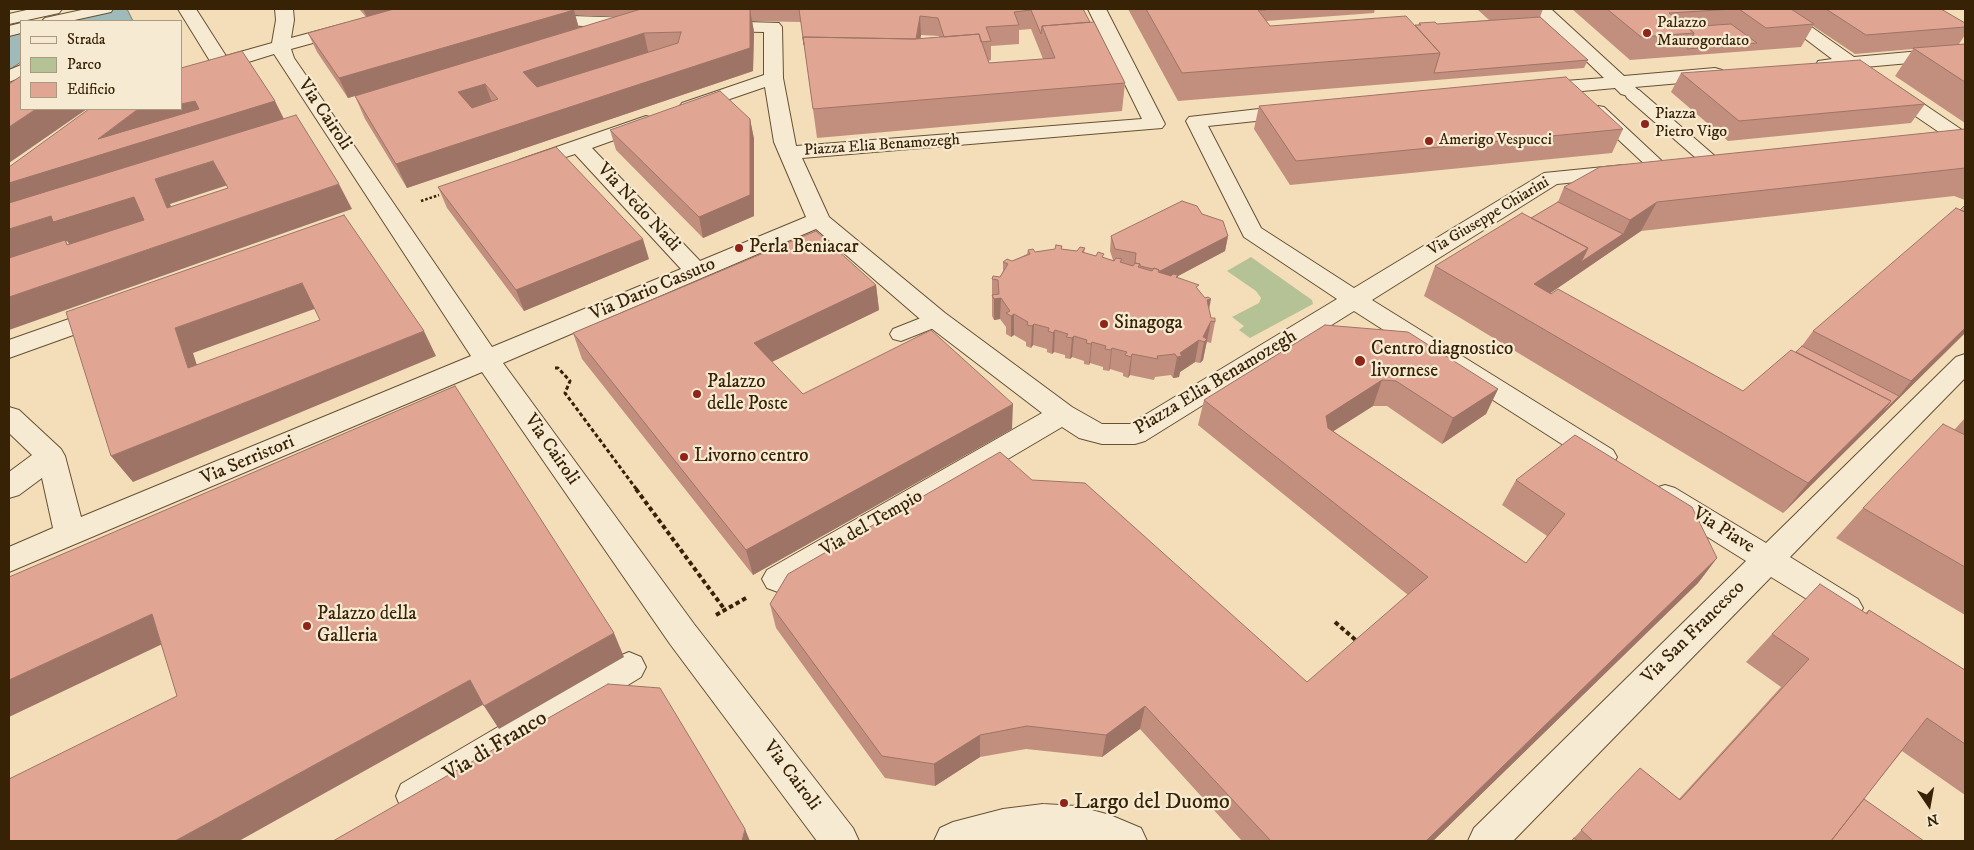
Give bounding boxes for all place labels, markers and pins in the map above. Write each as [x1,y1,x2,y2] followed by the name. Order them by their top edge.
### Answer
[1657,14,1749,52] place label: Palazzo Maurogordato
[1641,27,1653,39] marker: Palazzo Maurogordato
[1655,105,1727,143] place label: Piazza Pietro Vigo
[1639,118,1651,130] marker: Piazza Pietro Vigo
[1439,131,1552,151] place label: Amerigo Vespucci
[1423,135,1435,147] marker: Amerigo Vespucci
[749,237,859,259] place label: Perla Beniacar
[733,242,745,254] marker: Perla Beniacar
[1114,313,1183,335] place label: Sinagoga
[1098,318,1110,330] marker: Sinagoga
[1371,339,1513,383] place label: Centro diagnostico livornese
[1353,354,1367,368] marker: Centro diagnostico livornese
[707,372,788,416] place label: Palazzo delle Poste
[691,388,703,400] marker: Palazzo delle Poste
[694,446,809,468] place label: Livorno centro
[678,451,690,463] marker: Livorno centro
[317,604,416,648] place label: Palazzo della Galleria
[301,620,313,632] marker: Palazzo della Galleria
[1074,790,1230,816] place label: Largo del Duomo
[1058,797,1070,809] marker: Largo del Duomo

